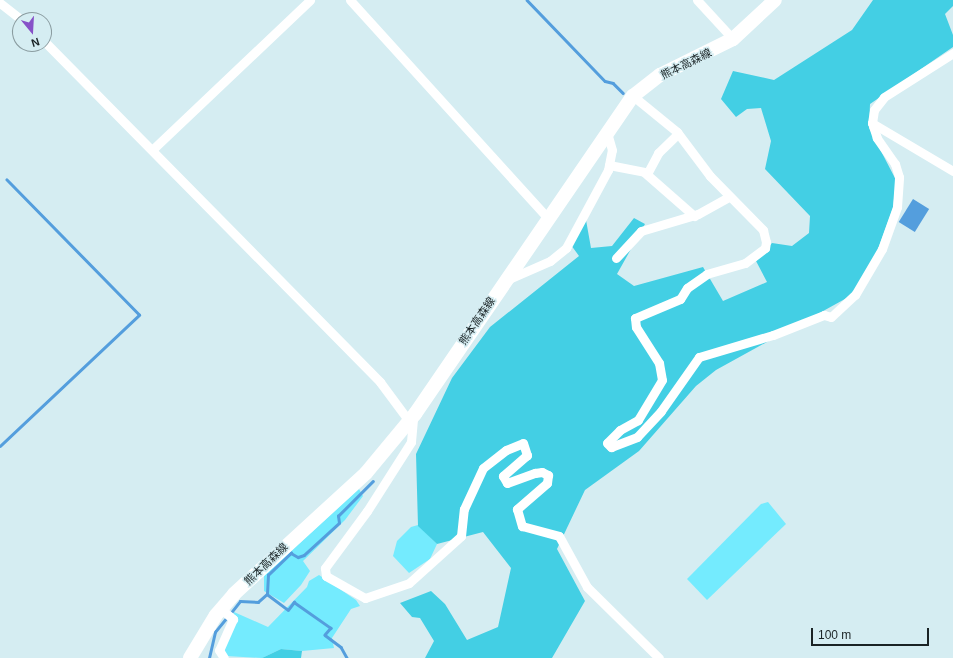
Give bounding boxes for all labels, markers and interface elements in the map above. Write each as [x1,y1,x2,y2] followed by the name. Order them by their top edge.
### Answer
[12,12,52,52] north arrow
[30,36,41,49] text: N
[658,46,714,82] street label: 熊本高森線
[456,295,498,347] street label: 熊本高森線
[242,540,290,588] street label: 熊本高森線
[813,620,931,646] scale bar
[818,628,851,642] text: 100 m

